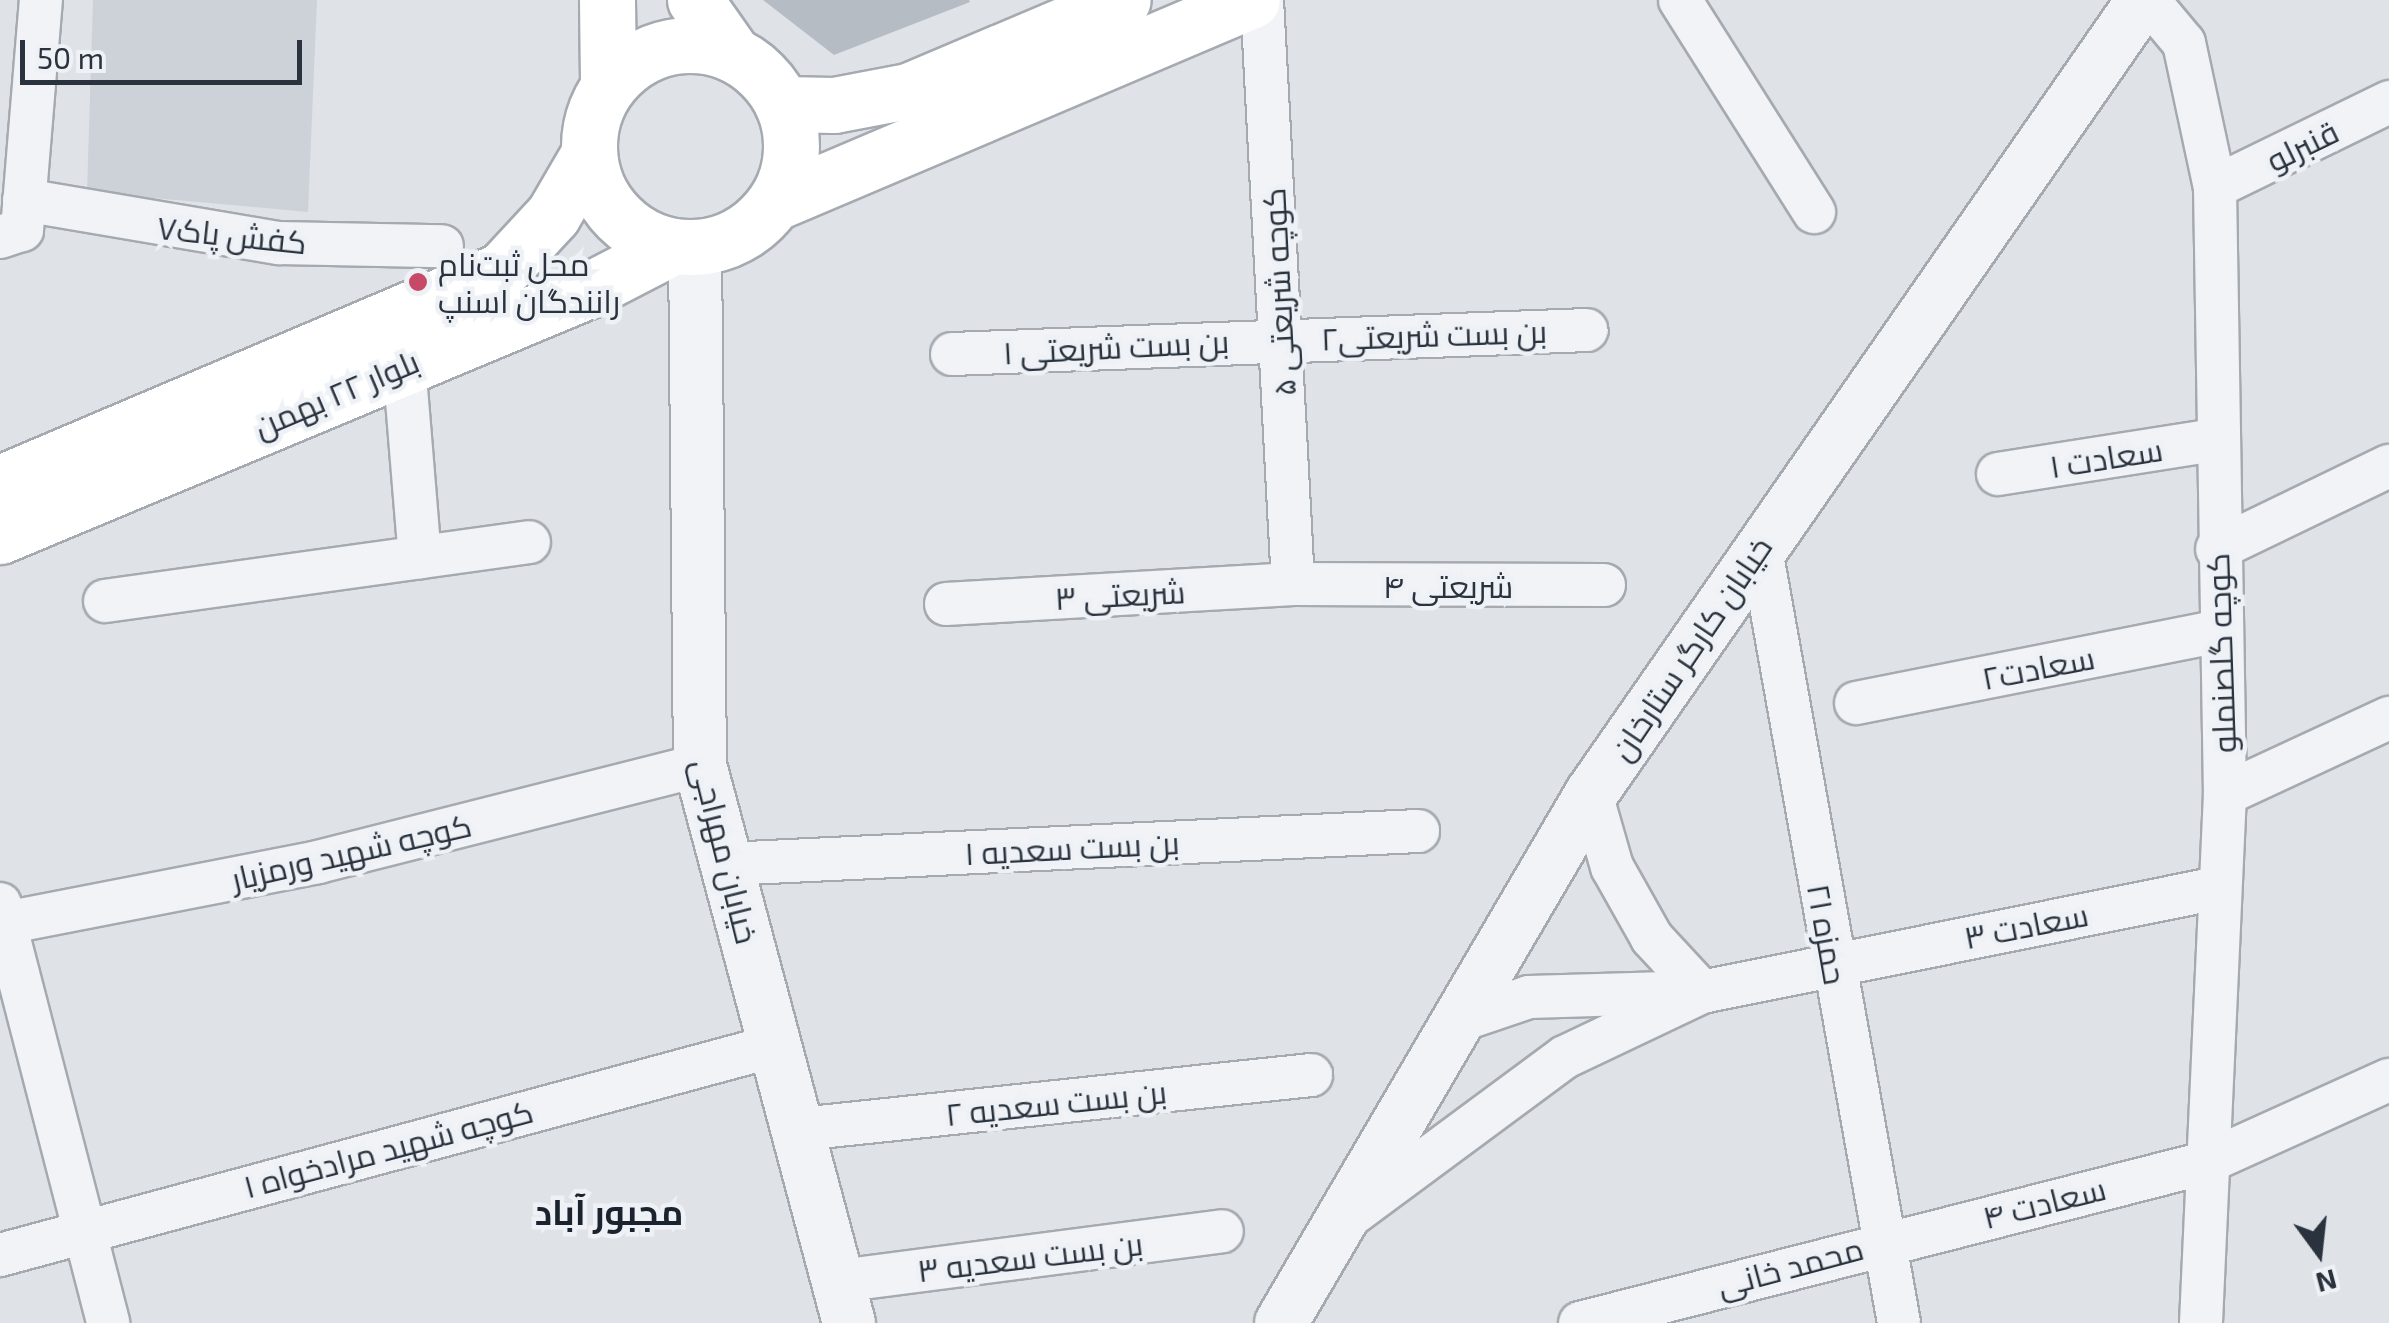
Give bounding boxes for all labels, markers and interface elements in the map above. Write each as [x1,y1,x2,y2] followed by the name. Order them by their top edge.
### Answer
[25,20,308,82] scale bar
[37,39,104,75] text: 50 m
[2260,111,2344,179] street label: قنبرلو
[1253,187,1303,397] street label: ۵ کوچه شریعتی
[155,207,309,261] street label: کفش پاک۷
[438,245,620,320] place label: محل ثبت‌نام رانندگان اسنپ
[407,271,429,293] marker: محل ثبت‌نام رانندگان اسنپ
[1320,311,1548,357] street label: بن بست شریعتی۲
[1002,321,1230,371] street label: بن بست شریعتی ۱
[248,341,424,445] street label: بلوار ۲۲ بهمن
[2047,429,2165,485] street label: سعادت ۱
[1601,529,1779,767] street label: خیابان کارگر ستارخان
[2197,552,2243,754] street label: کوچه گلصنملو
[1383,566,1513,604] street label: شریعتی ۴
[1054,571,1186,617] street label: شریعتی ۳
[1978,637,2098,697] street label: سعادت۲
[685,755,767,947] street label: خیابان مهراجی
[227,805,475,897] street label: کوچه شهید ورمزیار
[963,822,1181,872] street label: بن بست سعدیه ۱
[1800,881,1856,987] street label: حمزه ۲۱
[1961,894,2091,956] street label: سعادت ۳
[943,1071,1169,1133] street label: بن بست سعدیه ۲
[239,1091,537,1205] street label: ۱ کوچه شهید مرادخواه
[1979,1168,2109,1236] street label: سعادت ۴
[535,1190,683,1232] district label: مجبور آباد
[2269,1203,2369,1303] north arrow
[915,1223,1145,1289] street label: بن بست سعدیه ۳
[1713,1228,1867,1304] street label: محمد خانی
[2313,1263,2341,1301] text: N

